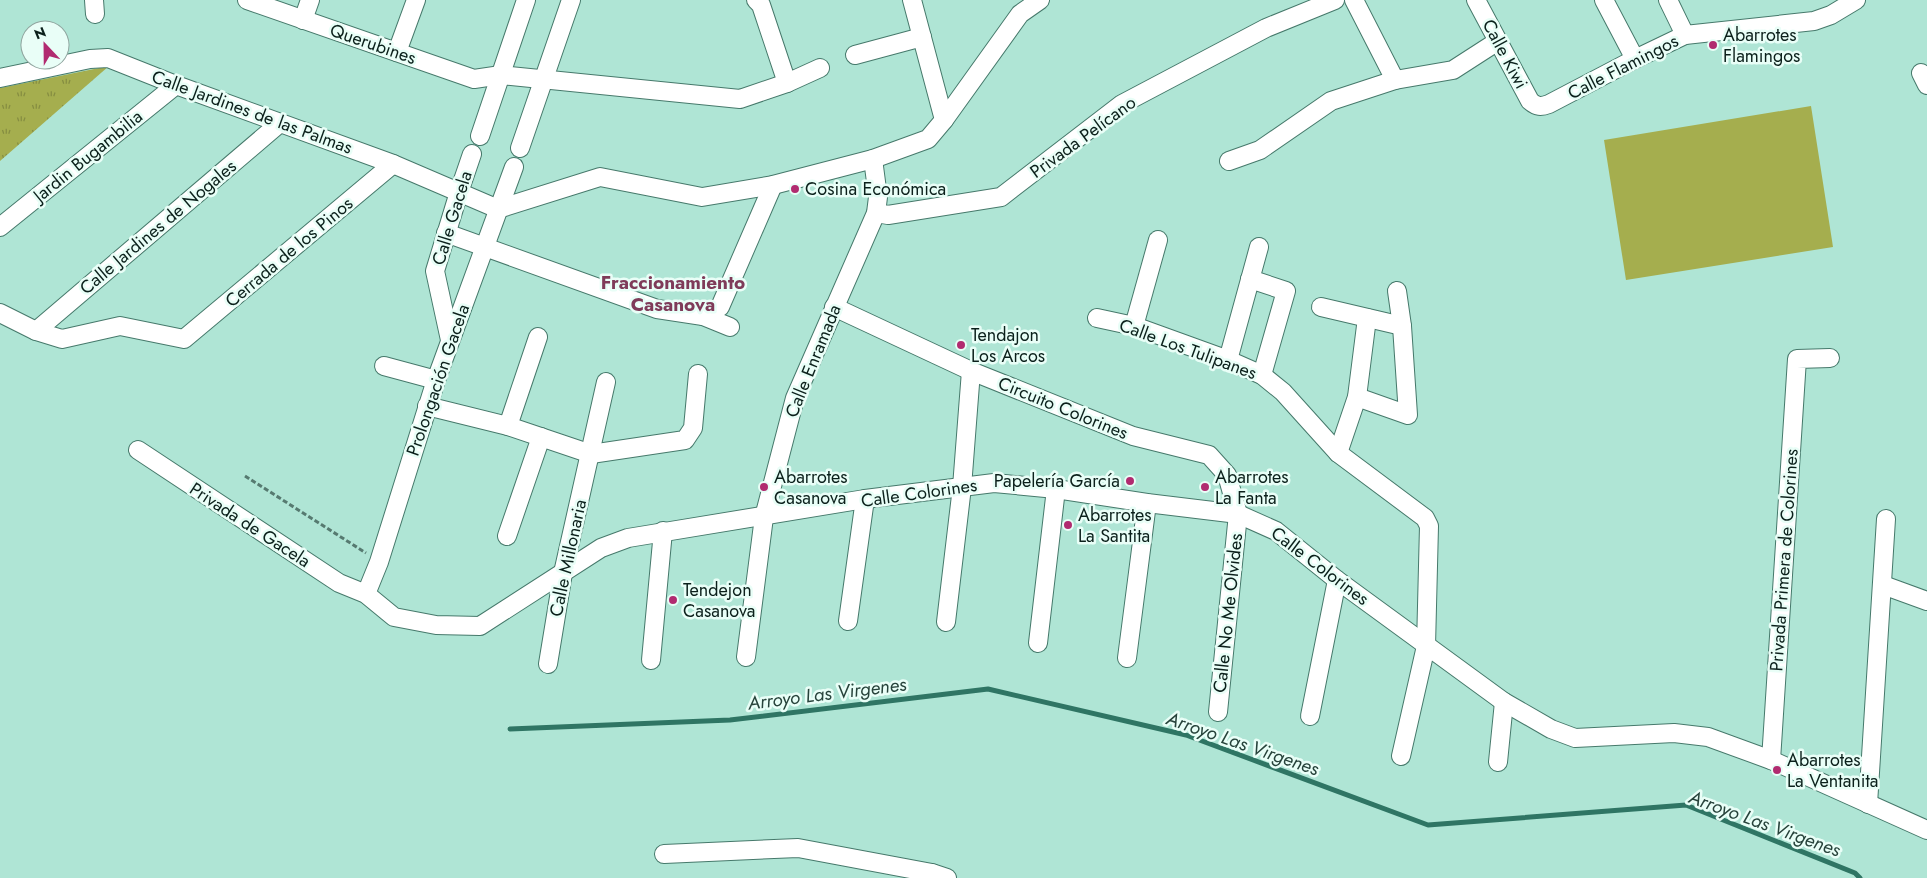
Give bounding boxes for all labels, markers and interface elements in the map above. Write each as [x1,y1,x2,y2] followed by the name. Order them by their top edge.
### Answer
[1476,14,1534,94] street label: Calle Kiwi
[326,17,420,71] street label: Querubines
[20,20,70,70] north arrow
[31,22,49,44] text: N
[1723,22,1800,69] place label: Abarrotes Flamingos
[1563,28,1683,106] street label: Calle Flamingos
[1707,39,1719,51] marker: Abarrotes Flamingos
[148,64,356,160] street label: Calle Jardines de las Palmas
[1025,90,1141,184] street label: Privada Pelícano
[26,104,148,209] street label: Jardin Bugambilia
[74,154,242,300] street label: Calle Jardines de Nogales
[425,168,479,268] street label: Calle Gacela
[805,176,946,202] place label: Cosina Económica
[789,183,801,195] marker: Cosina Económica
[220,191,358,313] street label: Cerrada de los Pinos
[601,269,745,318] district label: Fraccionamiento Casanova
[400,301,476,459] street label: Prolongación Gacela
[779,301,847,421] street label: Calle Enramada
[1116,312,1260,386] street label: Calle Los Tulipanes
[971,322,1045,369] place label: Tendajon Los Arcos
[955,339,967,351] marker: Tendajon Los Arcos
[994,370,1132,446] street label: Circuito Colorines
[1763,448,1805,672] street label: Privada Primera de Colorines
[774,464,848,511] place label: Abarrotes Casanova
[1215,464,1289,511] place label: Abarrotes La Fanta
[994,468,1120,494] place label: Papelería García
[859,472,979,514] street label: Calle Colorines
[1124,475,1136,487] marker: Papelería García
[184,476,316,574] street label: Privada de Gacela
[758,481,770,493] marker: Abarrotes Casanova
[1199,481,1211,493] marker: Abarrotes La Fanta
[543,497,593,619] street label: Calle Millonaria
[1078,502,1152,549] place label: Abarrotes La Santita
[1062,519,1074,531] marker: Abarrotes La Santita
[1265,520,1375,612] street label: Calle Colorines
[1207,532,1249,694] street label: Calle No Me Olvides
[683,577,756,624] place label: Tendejon Casanova
[667,594,679,606] marker: Tendejon Casanova
[745,670,908,717] water label: Arroyo Las Virgenes
[1162,704,1323,782] water label: Arroyo Las Virgenes
[1787,747,1878,794] place label: Abarrotes La Ventanita
[1771,764,1783,776] marker: Abarrotes La Ventanita
[1684,783,1845,864] water label: Arroyo Las Virgenes

